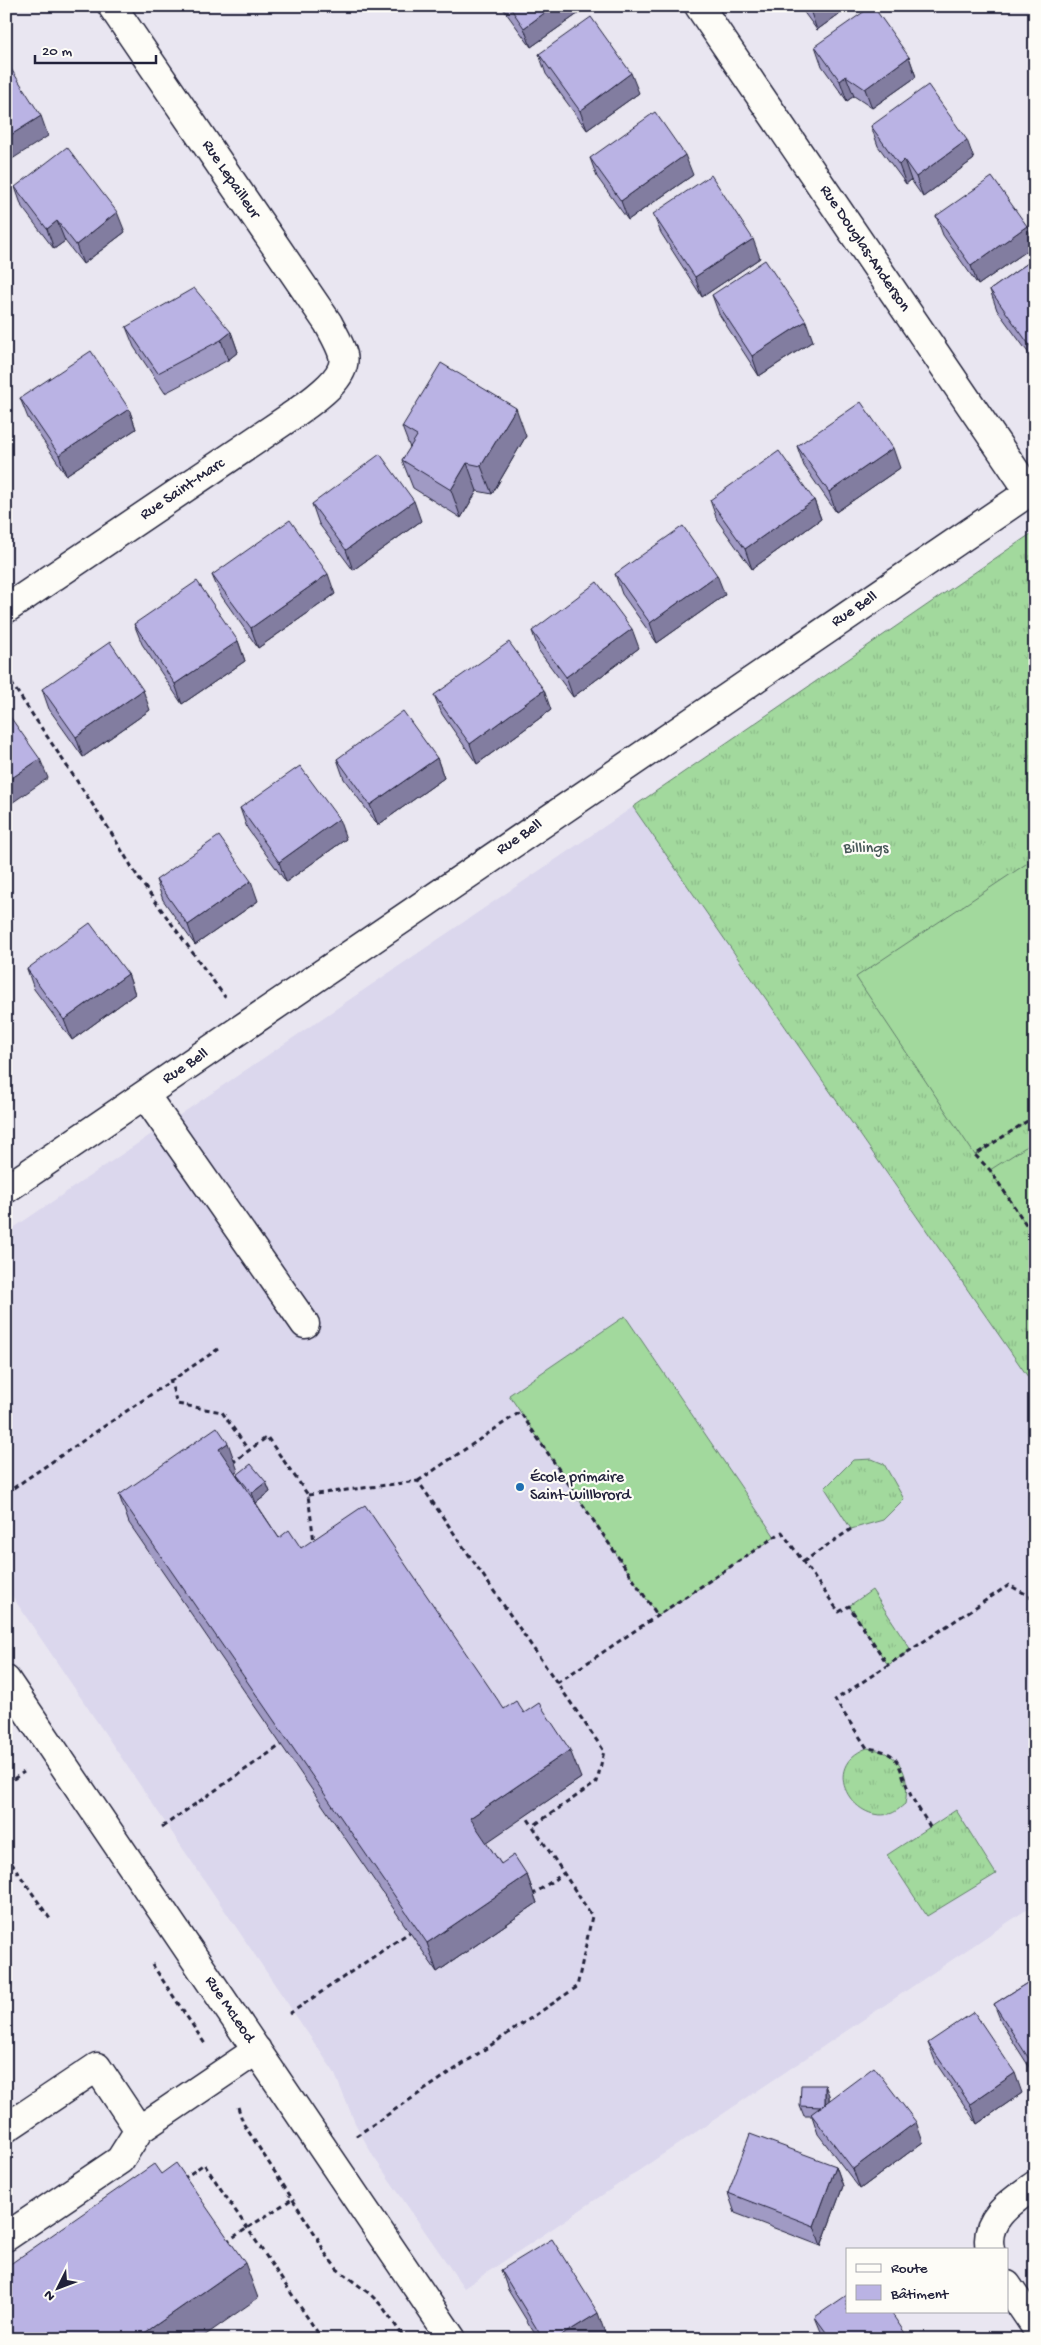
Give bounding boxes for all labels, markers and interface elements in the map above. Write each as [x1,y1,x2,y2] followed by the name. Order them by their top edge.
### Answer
[35,32,156,64] scale bar
[42,43,72,61] text: 20 m
[197,137,264,224] street label: Rue Lepailleur
[815,182,914,316] street label: Rue Douglas-Anderson
[137,454,229,525] street label: Rue Saint-Marc
[828,588,882,632] street label: Rue Bell
[493,816,547,860] street label: Rue Bell
[843,840,889,859] park label: Billings
[159,1045,213,1089] street label: Rue Bell
[530,1469,632,1506] place label: École primaire Saint-Willbrord
[514,1481,526,1493] marker: École primaire Saint-Willbrord
[200,1973,259,2048] street label: Rue McLeod
[846,2248,1008,2312] legend
[891,2260,928,2278] text: Route
[32,2262,82,2312] north arrow
[41,2286,60,2304] text: N
[890,2286,950,2304] text: Bâtiment

